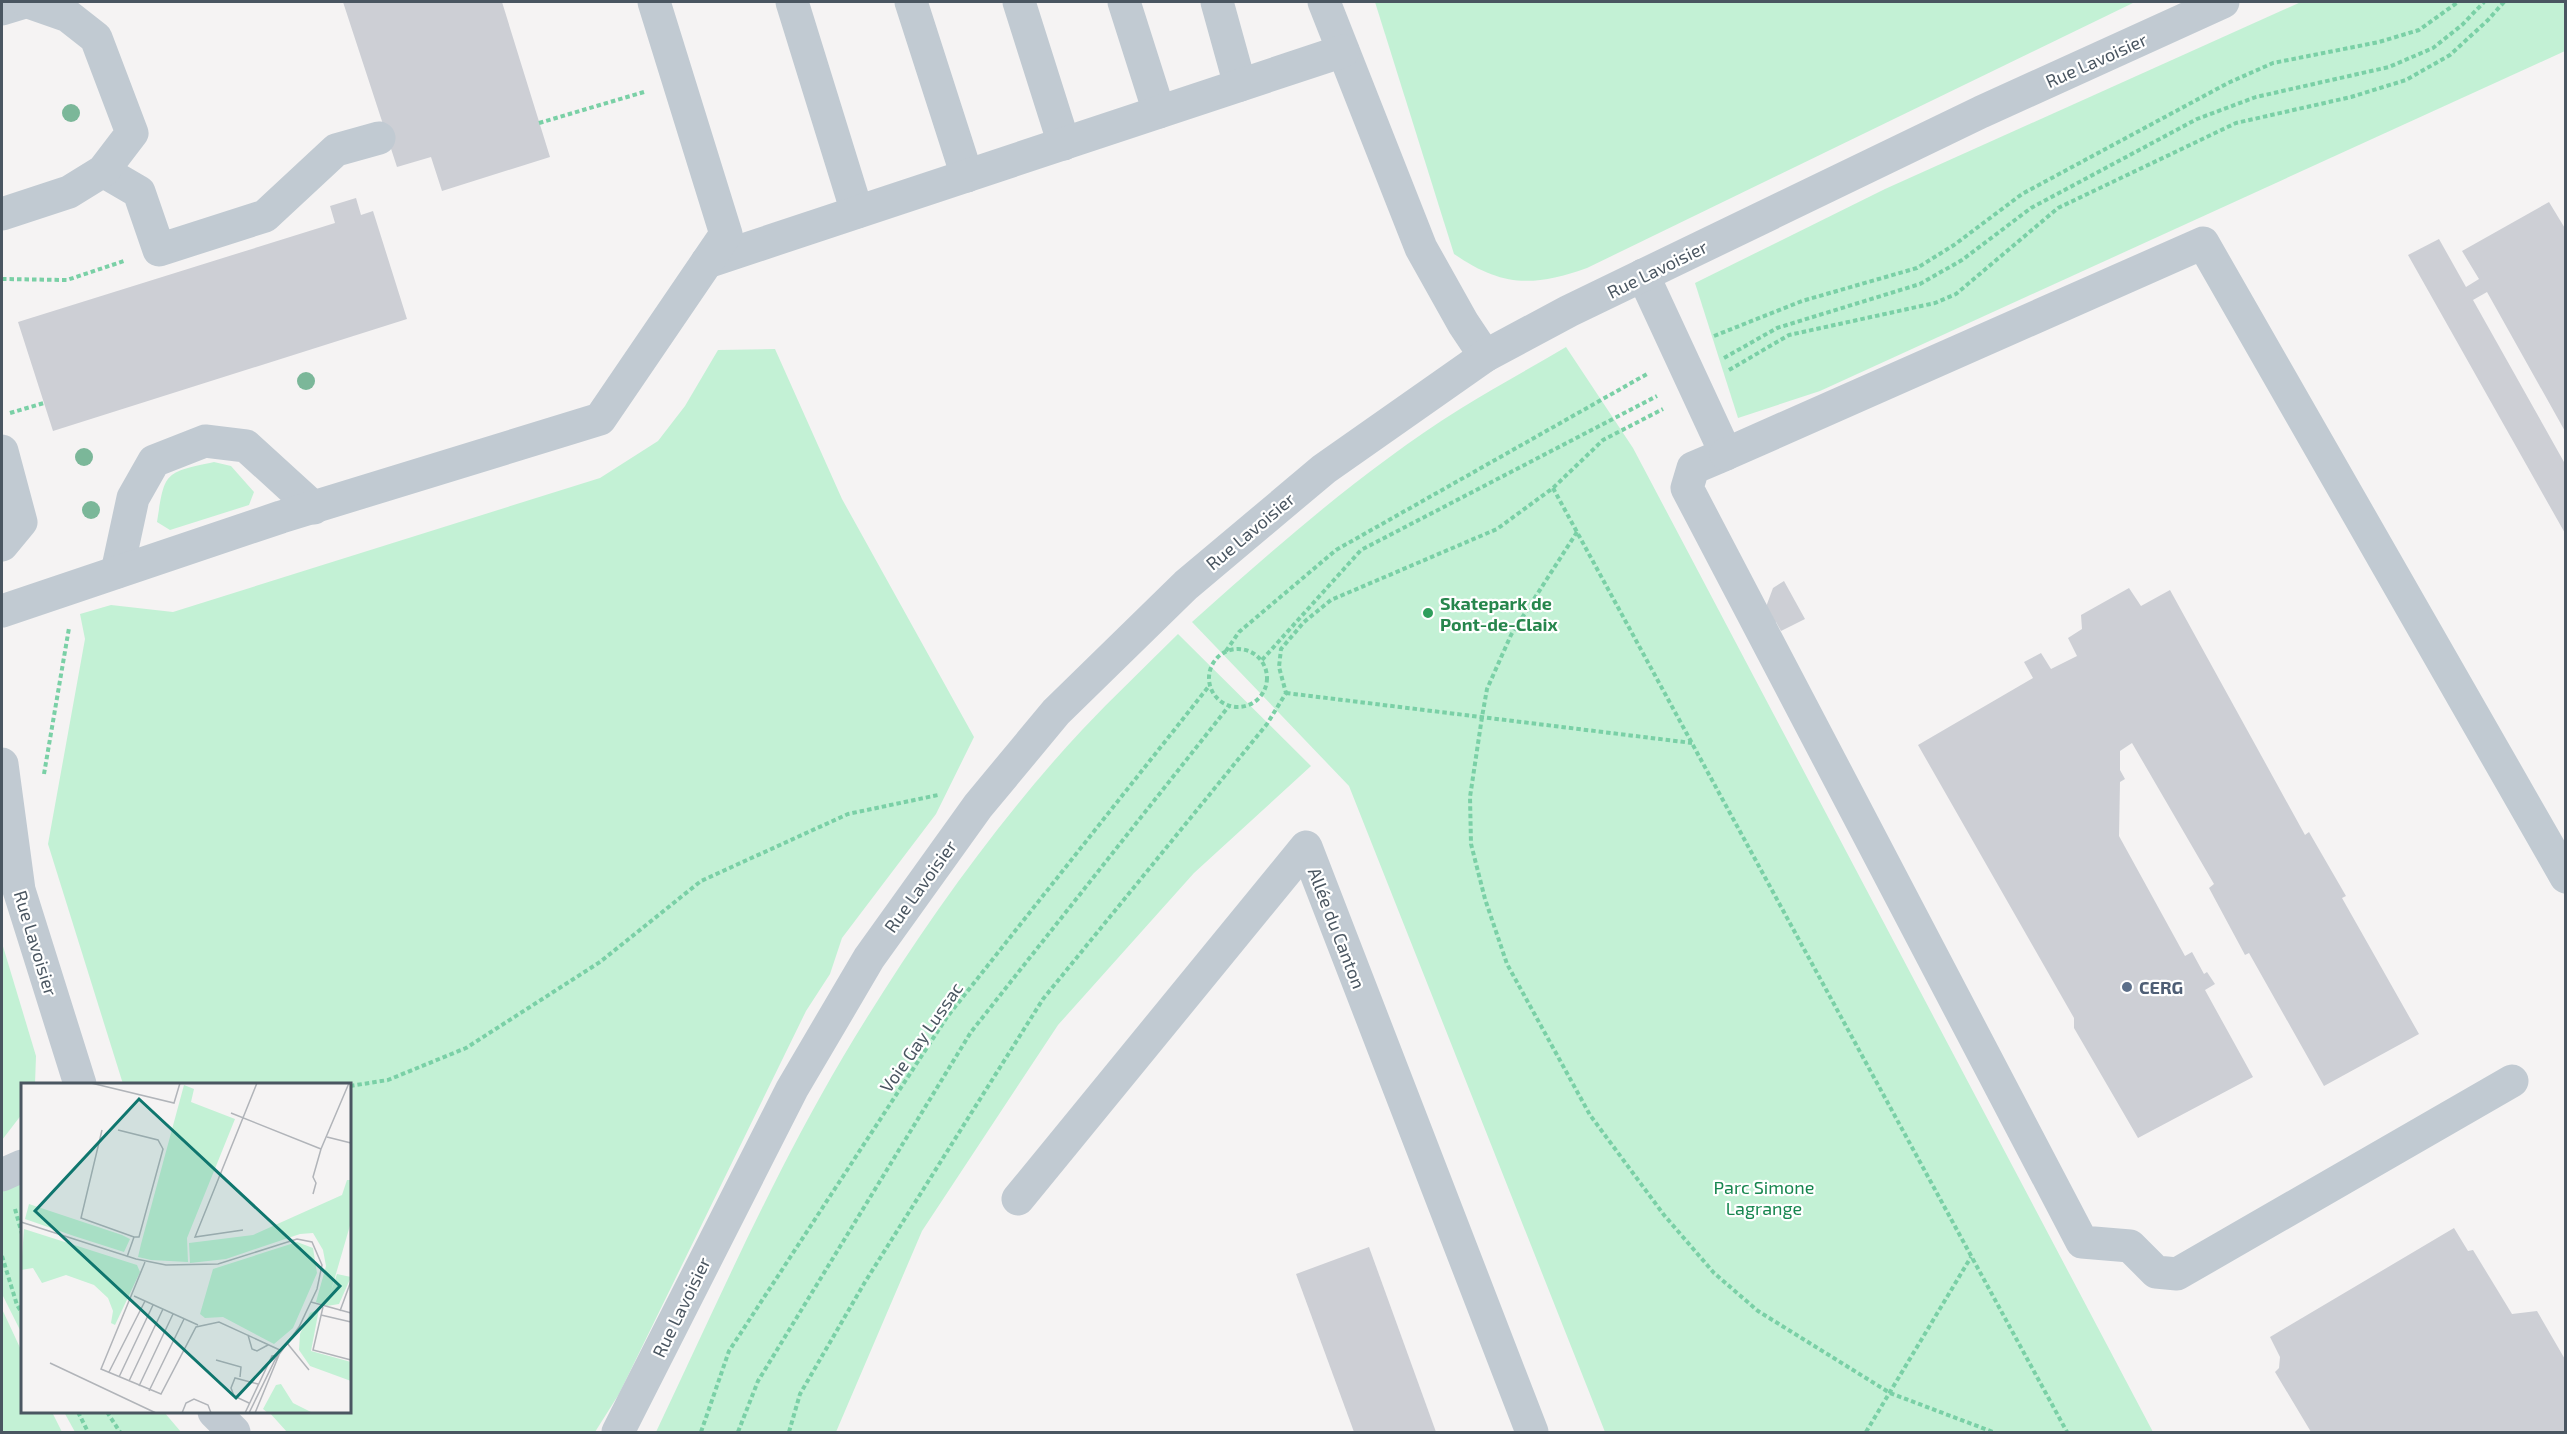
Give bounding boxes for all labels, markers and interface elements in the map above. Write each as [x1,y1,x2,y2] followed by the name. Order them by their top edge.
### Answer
[2042,28,2150,92] street label: Rue Lavoisier
[1603,235,1711,303] street label: Rue Lavoisier
[1201,488,1299,574] street label: Rue Lavoisier
[1440,592,1558,635] place label: Skatepark de Pont-de-Claix
[1421,606,1435,620] marker: Skatepark de Pont-de-Claix
[879,836,961,936] street label: Rue Lavoisier
[1304,864,1370,992] street label: Allée du Canton
[10,888,62,998] street label: Rue Lavoisier
[2139,976,2183,998] place label: CERG
[875,978,967,1096] street label: Voie Gay Lussac
[2120,980,2134,994] marker: CERG
[21,1083,351,1413] inset map
[1714,1176,1814,1219] park label: Parc Simone Lagrange
[647,1253,715,1361] street label: Rue Lavoisier

